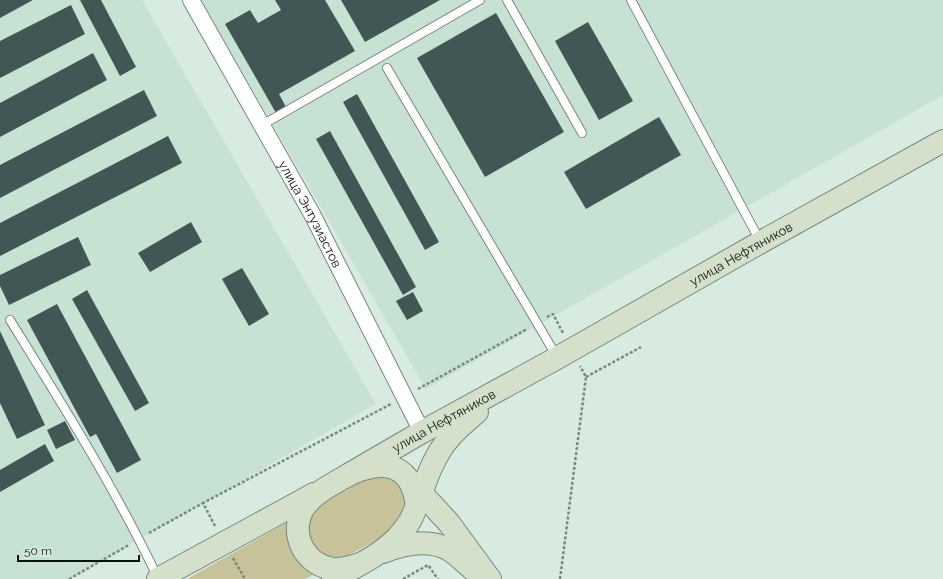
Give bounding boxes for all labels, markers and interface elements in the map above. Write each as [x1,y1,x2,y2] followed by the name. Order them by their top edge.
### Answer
[275,158,345,270] street label: улица Энтузиастов
[687,219,795,289] street label: улица Нефтяников
[390,386,498,456] street label: улица Нефтяников
[18,537,139,563] scale bar
[24,544,52,558] text: 50 m

